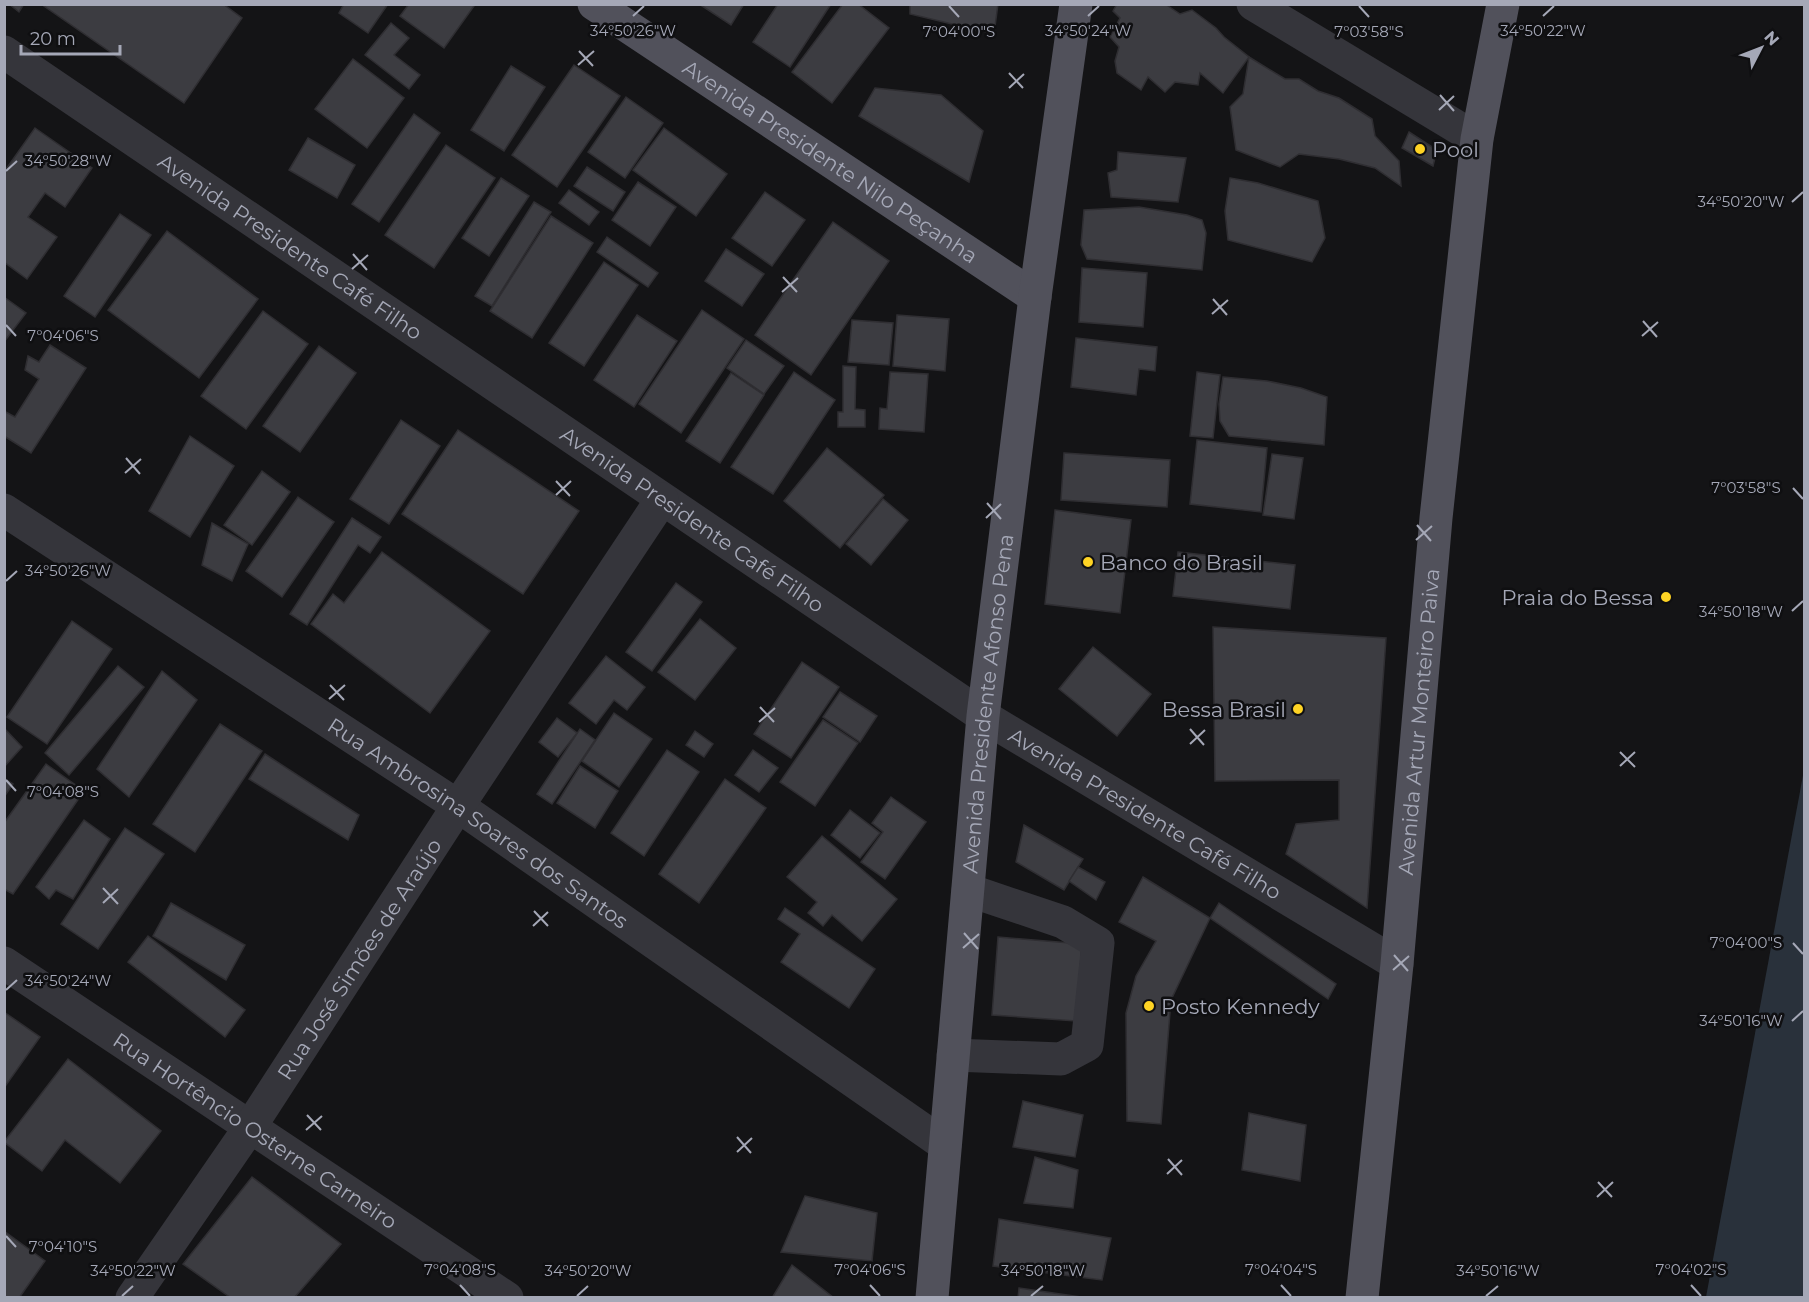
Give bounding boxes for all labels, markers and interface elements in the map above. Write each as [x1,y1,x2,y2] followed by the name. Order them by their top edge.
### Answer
[21,18,120,56] scale bar
[1731,18,1791,78] north arrow
[590,21,676,40] text: 34°50'26"W
[1045,21,1131,40] text: 34°50'24"W
[1500,21,1586,40] text: 34°50'22"W
[923,22,995,41] text: 7°04'00"S
[1334,22,1404,41] text: 7°03'58"S
[1760,27,1783,49] text: N
[30,28,76,50] text: 20 m
[678,54,983,268] street label: Avenida Presidente Nilo Peçanha
[1432,137,1479,162] place label: Pool
[1413,142,1427,156] marker: Pool
[154,148,427,345] street label: Avenida Presidente Café Filho
[25,151,112,170] text: 34°50'28"W
[1697,192,1785,211] text: 34°50'20"W
[27,326,99,345] text: 7°04'06"S
[556,421,829,617] street label: Avenida Presidente Café Filho
[1711,478,1781,497] text: 7°03'58"S
[957,532,1018,874] street label: Avenida Presidente Afonso Pena
[1100,550,1263,575] place label: Banco do Brasil
[1081,555,1095,569] marker: Banco do Brasil
[25,561,111,580] text: 34°50'26"W
[1392,567,1444,876] street label: Avenida Artur Monteiro Paiva
[1502,585,1654,610] place label: Praia do Bessa
[1659,590,1673,604] marker: Praia do Bessa
[1699,602,1783,621] text: 34°50'18"W
[1162,697,1286,722] place label: Bessa Brasil
[1291,702,1305,716] marker: Bessa Brasil
[323,712,633,933] street label: Rua Ambrosina Soares dos Santos
[1004,722,1286,904] street label: Avenida Presidente Café Filho
[27,782,99,801] text: 7°04'08"S
[272,834,446,1084] street label: Rua José Simões de Araújo
[1710,933,1782,952] text: 7°04'00"S
[25,971,111,990] text: 34°50'24"W
[1161,994,1320,1019] place label: Posto Kennedy
[1142,999,1156,1013] marker: Posto Kennedy
[1699,1011,1783,1030] text: 34°50'16"W
[109,1027,402,1234] street label: Rua Hortêncio Osterne Carneiro
[29,1237,97,1256] text: 7°04'10"S
[424,1260,496,1279] text: 7°04'08"S
[834,1260,906,1279] text: 7°04'06"S
[1245,1260,1317,1279] text: 7°04'04"S
[1655,1260,1727,1279] text: 7°04'02"S
[90,1261,176,1280] text: 34°50'22"W
[544,1261,632,1280] text: 34°50'20"W
[1001,1261,1085,1280] text: 34°50'18"W
[1456,1261,1540,1280] text: 34°50'16"W

